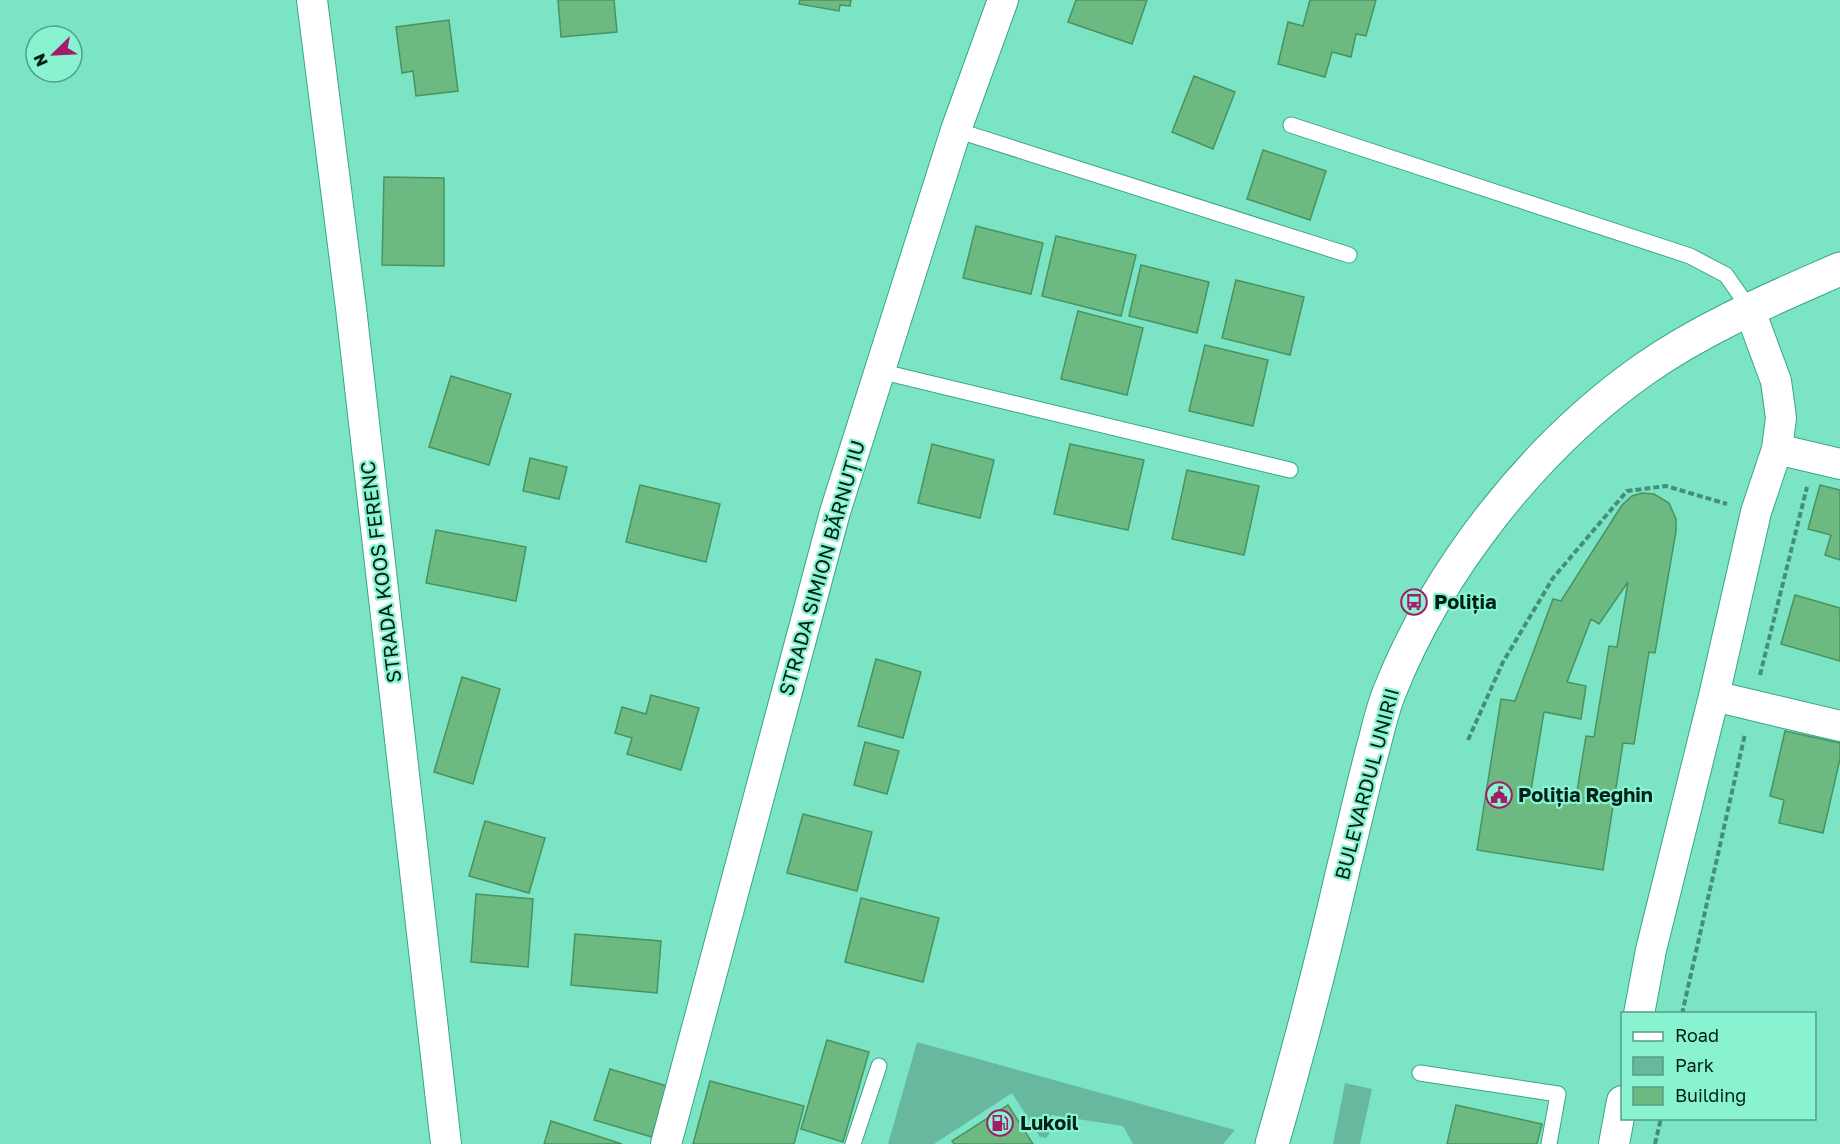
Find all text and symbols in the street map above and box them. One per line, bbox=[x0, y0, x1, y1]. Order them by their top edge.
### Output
north arrow bbox=[24, 24, 84, 84]
text: N bbox=[29, 50, 52, 70]
street label: STRADA SIMION BĂRNUȚIU bbox=[773, 437, 870, 699]
street label: STRADA KOOS FERENC bbox=[354, 460, 406, 685]
bus stop icon: Poliția bbox=[1399, 587, 1429, 617]
place label: Poliția bbox=[1434, 589, 1496, 614]
street label: BULEVARDUL UNIRII bbox=[1329, 685, 1403, 882]
public building icon: Poliția Reghin bbox=[1484, 780, 1514, 810]
place label: Poliția Reghin bbox=[1518, 782, 1653, 807]
legend bbox=[1621, 1012, 1816, 1120]
text: Road bbox=[1675, 1024, 1719, 1046]
text: Park bbox=[1675, 1054, 1714, 1076]
text: Building bbox=[1675, 1084, 1746, 1106]
fuel station icon: Lukoil bbox=[985, 1108, 1015, 1138]
place label: Lukoil bbox=[1020, 1110, 1079, 1134]

